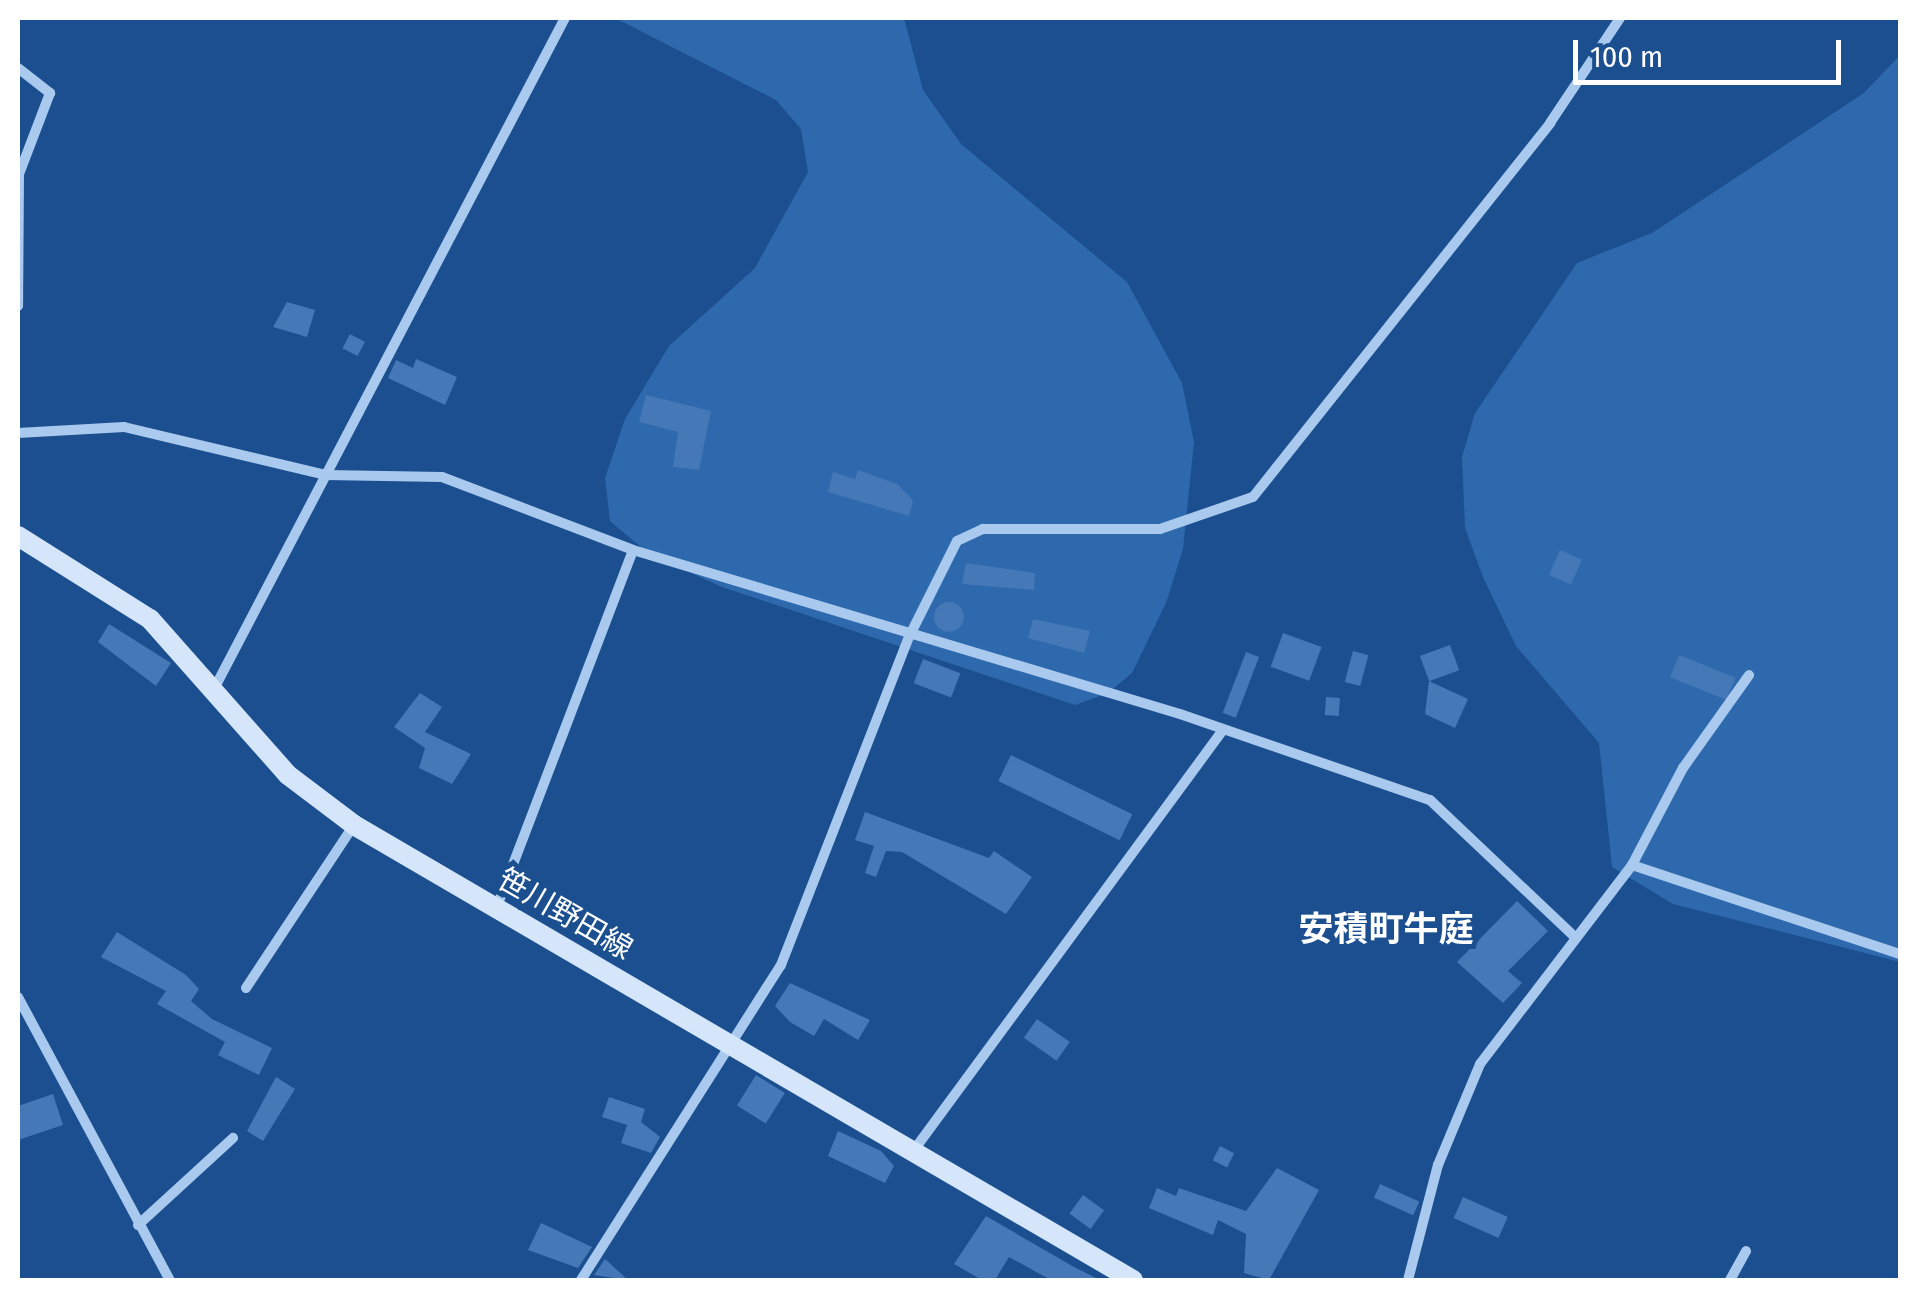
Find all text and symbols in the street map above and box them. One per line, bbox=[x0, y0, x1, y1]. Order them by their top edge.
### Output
scale bar bbox=[1578, 20, 1846, 82]
text: 100 m bbox=[1590, 39, 1663, 75]
street label: 笹川野田線 bbox=[491, 861, 639, 967]
district label: 安積町牛庭 bbox=[1299, 908, 1473, 950]

